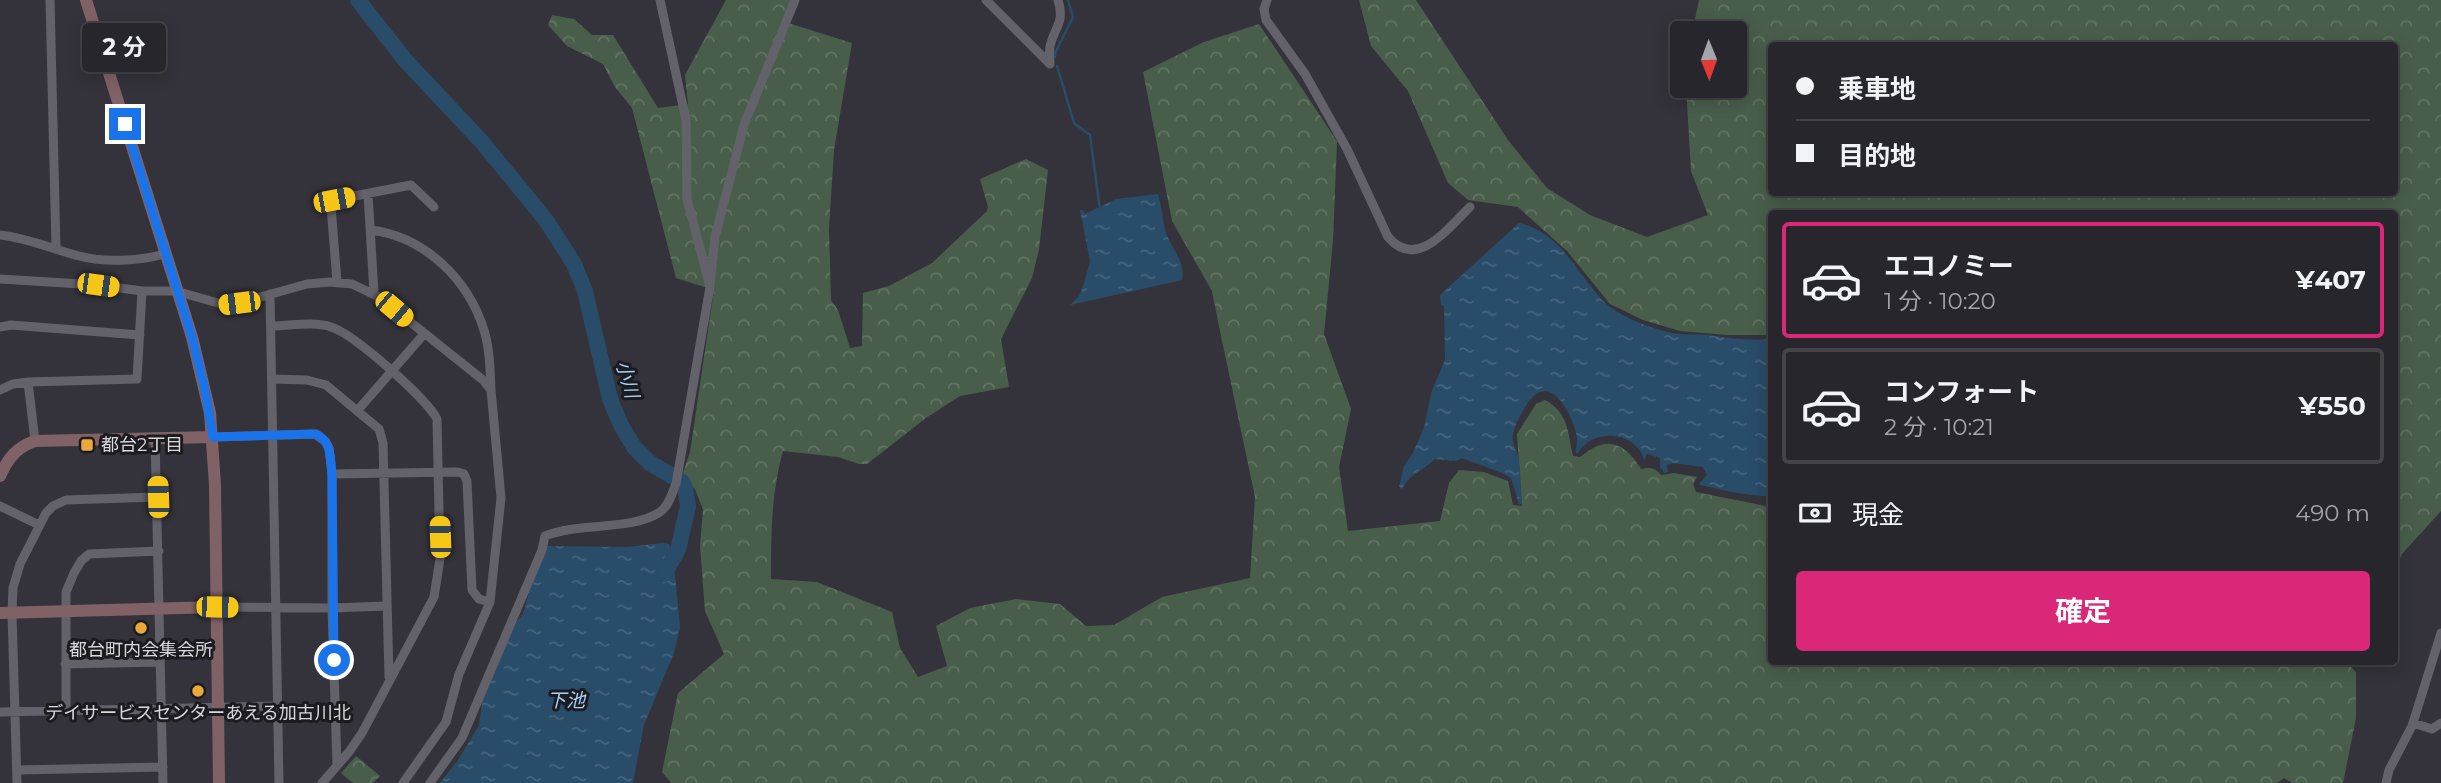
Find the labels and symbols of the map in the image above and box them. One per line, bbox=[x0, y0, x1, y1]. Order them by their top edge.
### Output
north arrow bbox=[1670, 21, 1746, 98]
callout: 2 分 bbox=[83, 23, 167, 72]
route end bbox=[109, 108, 141, 140]
car bbox=[312, 186, 357, 214]
car bbox=[76, 272, 121, 298]
car bbox=[372, 287, 417, 331]
car bbox=[217, 290, 262, 316]
water label: 小川 bbox=[611, 358, 644, 402]
place label: 都台2丁目 bbox=[101, 434, 183, 456]
marker: 都台2丁目 bbox=[79, 437, 95, 453]
car bbox=[147, 476, 170, 518]
car bbox=[429, 516, 452, 558]
car bbox=[196, 596, 239, 618]
marker: 都台町内会集会所 bbox=[133, 620, 149, 636]
place label: 都台町内会集会所 bbox=[69, 639, 213, 661]
route start bbox=[318, 644, 350, 676]
marker: デイサービスセンターあえる加古川北 bbox=[190, 683, 206, 699]
water label: 下池 bbox=[547, 689, 587, 712]
place label: デイサービスセンターあえる加古川北 bbox=[45, 702, 351, 724]

